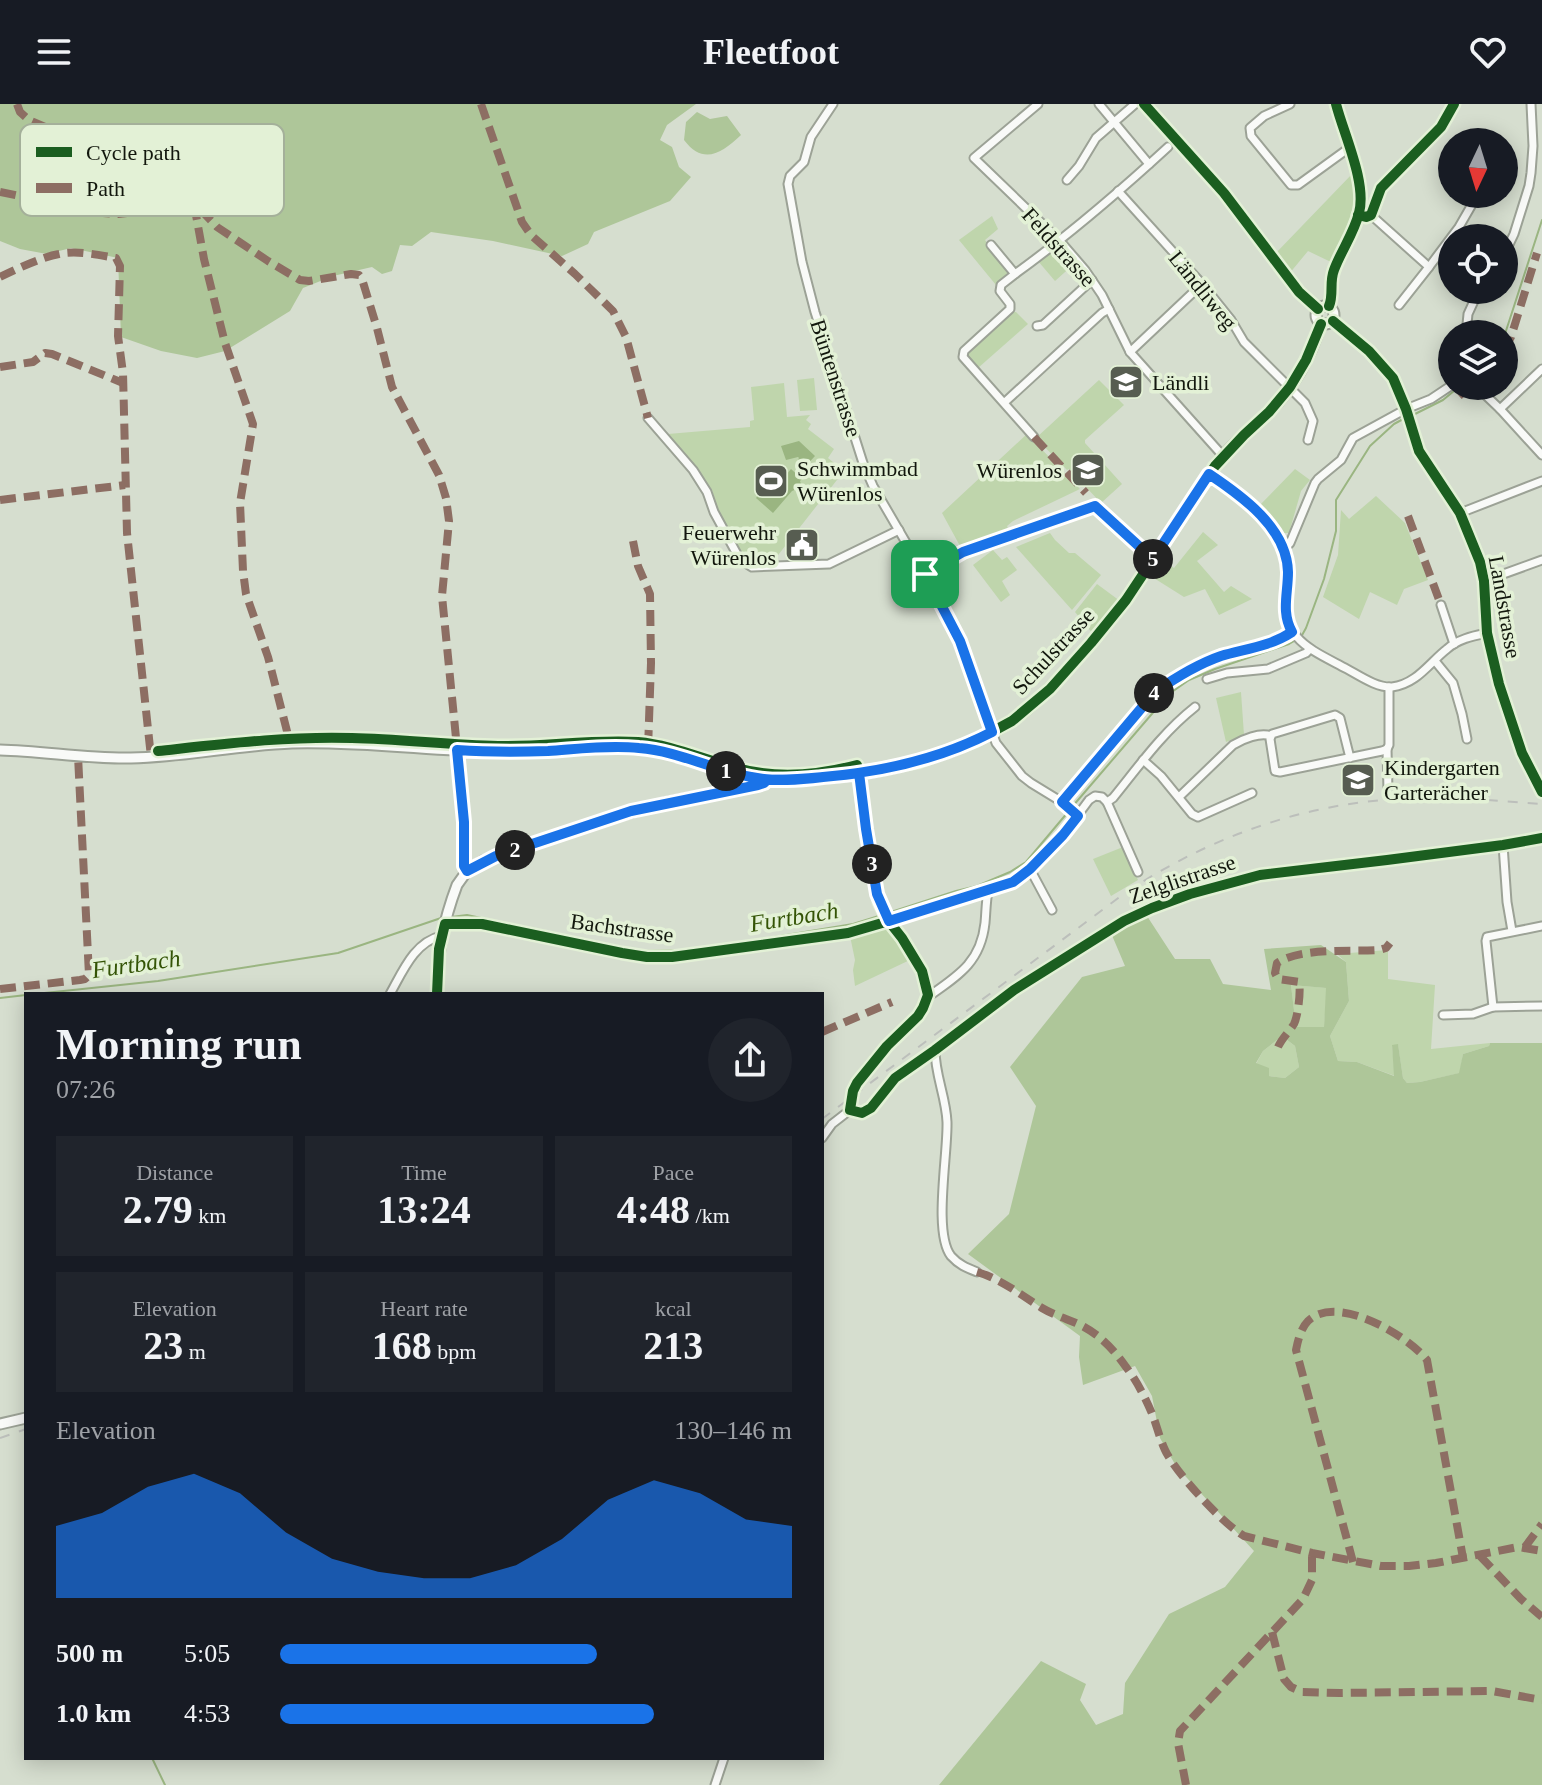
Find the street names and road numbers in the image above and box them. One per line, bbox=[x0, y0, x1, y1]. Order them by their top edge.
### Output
street label: Feldstrasse bbox=[1017, 202, 1101, 292]
street label: Ländliweg bbox=[1164, 246, 1242, 334]
street label: Büntenstrasse bbox=[805, 316, 867, 440]
street label: Landstrasse bbox=[1484, 554, 1526, 660]
street label: Schulstrasse bbox=[1007, 603, 1099, 699]
street label: Zelglistrasse bbox=[1125, 849, 1239, 909]
street label: Bachstrasse bbox=[569, 908, 675, 948]

